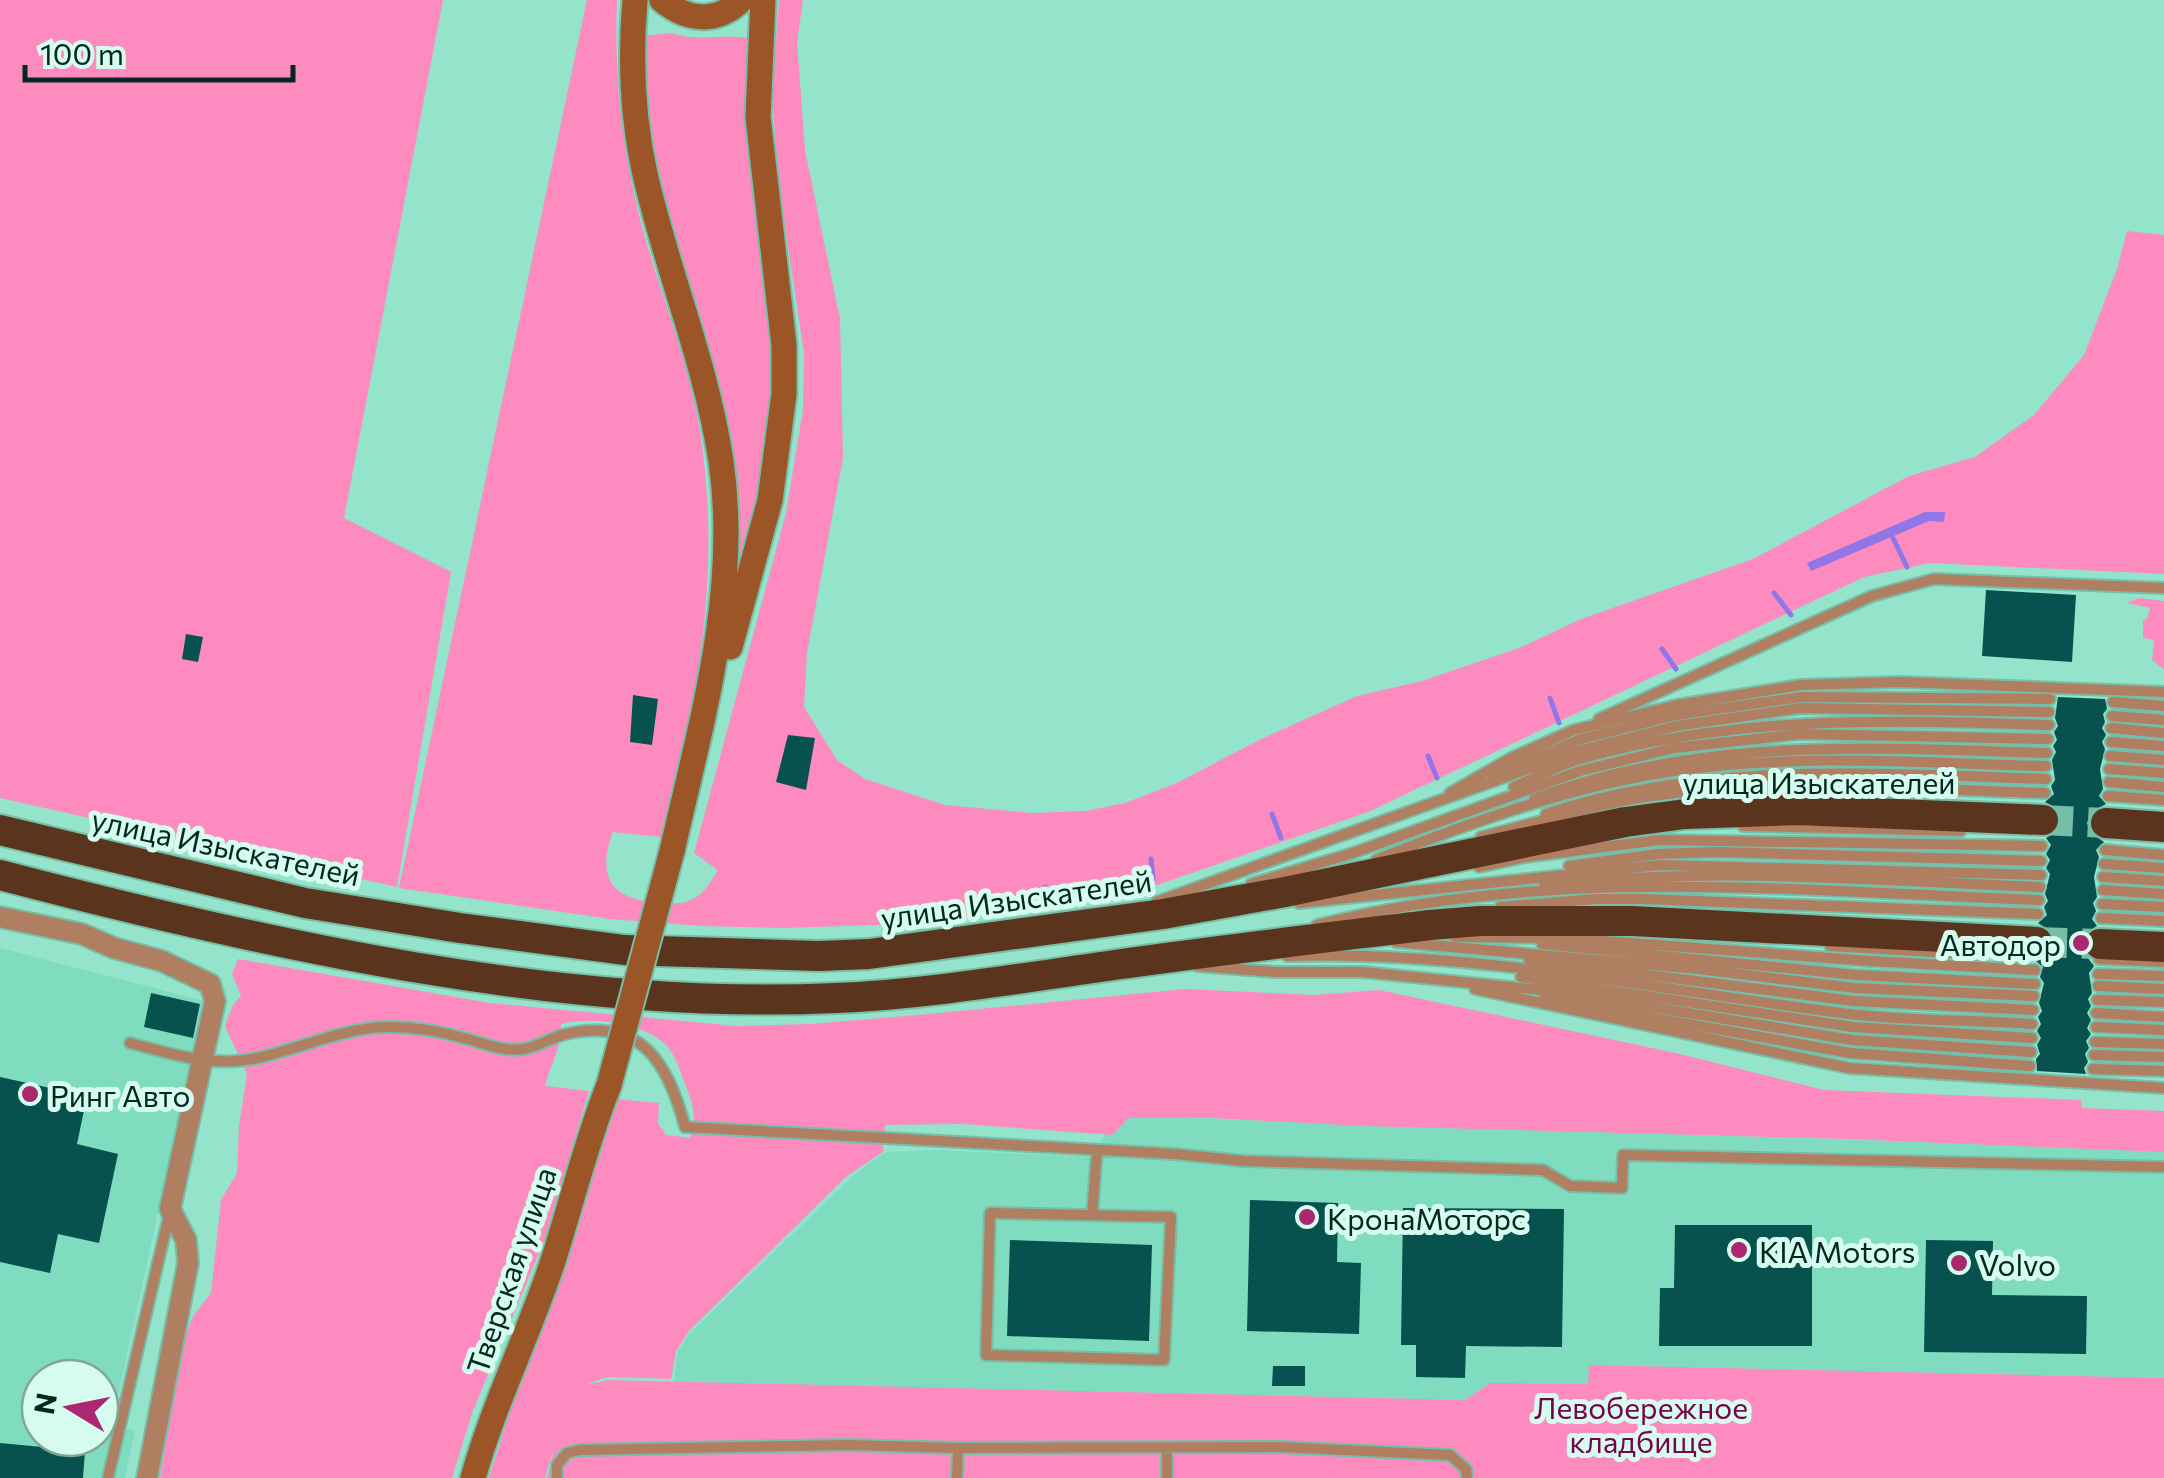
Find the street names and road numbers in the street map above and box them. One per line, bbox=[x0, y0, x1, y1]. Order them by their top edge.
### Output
street label: улица Изыскателей bbox=[1682, 763, 1956, 800]
street label: улица Изыскателей bbox=[89, 800, 363, 892]
street label: улица Изыскателей bbox=[878, 861, 1154, 935]
street label: Тверская улица bbox=[457, 1162, 563, 1378]

